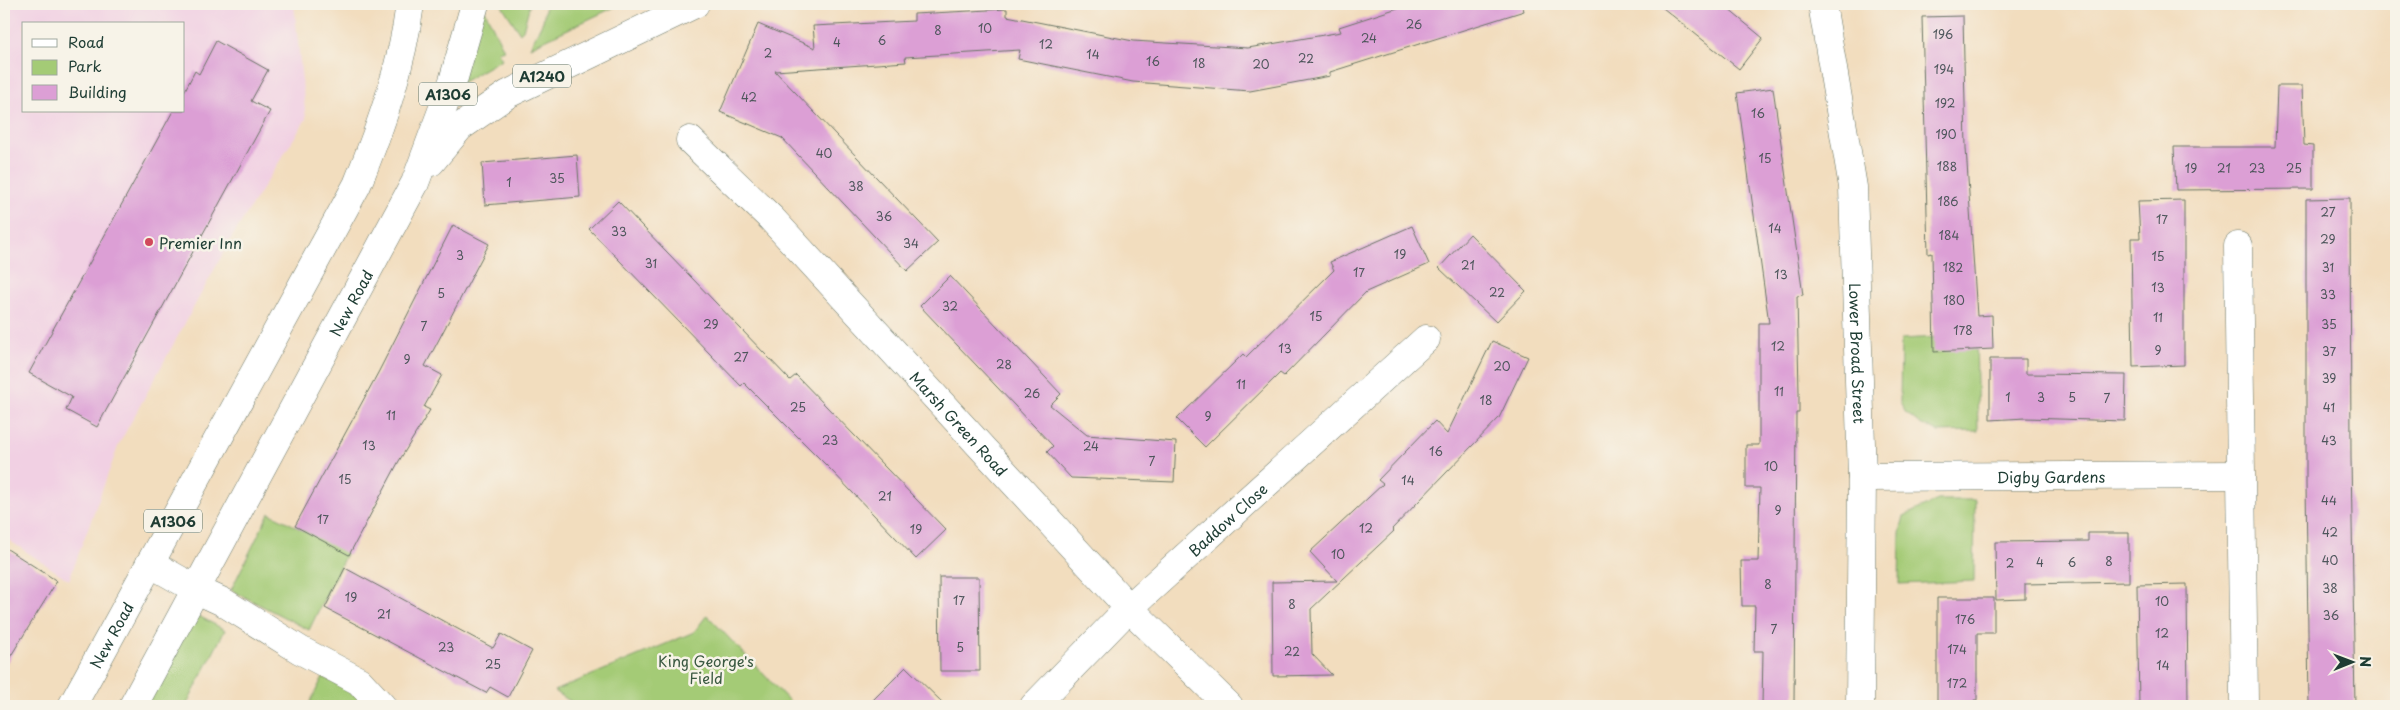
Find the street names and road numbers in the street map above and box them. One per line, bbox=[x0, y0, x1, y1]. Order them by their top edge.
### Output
road number: A1240 bbox=[513, 64, 571, 88]
road number: A1306 bbox=[419, 82, 477, 106]
street label: New Road bbox=[323, 265, 378, 340]
street label: Lower Broad Street bbox=[1844, 283, 1872, 424]
street label: Marsh Green Road bbox=[905, 366, 1014, 481]
street label: Digby Gardens bbox=[1997, 464, 2106, 488]
street label: Baddow Close bbox=[1183, 477, 1272, 561]
road number: A1306 bbox=[144, 510, 202, 532]
street label: New Road bbox=[83, 597, 138, 672]

